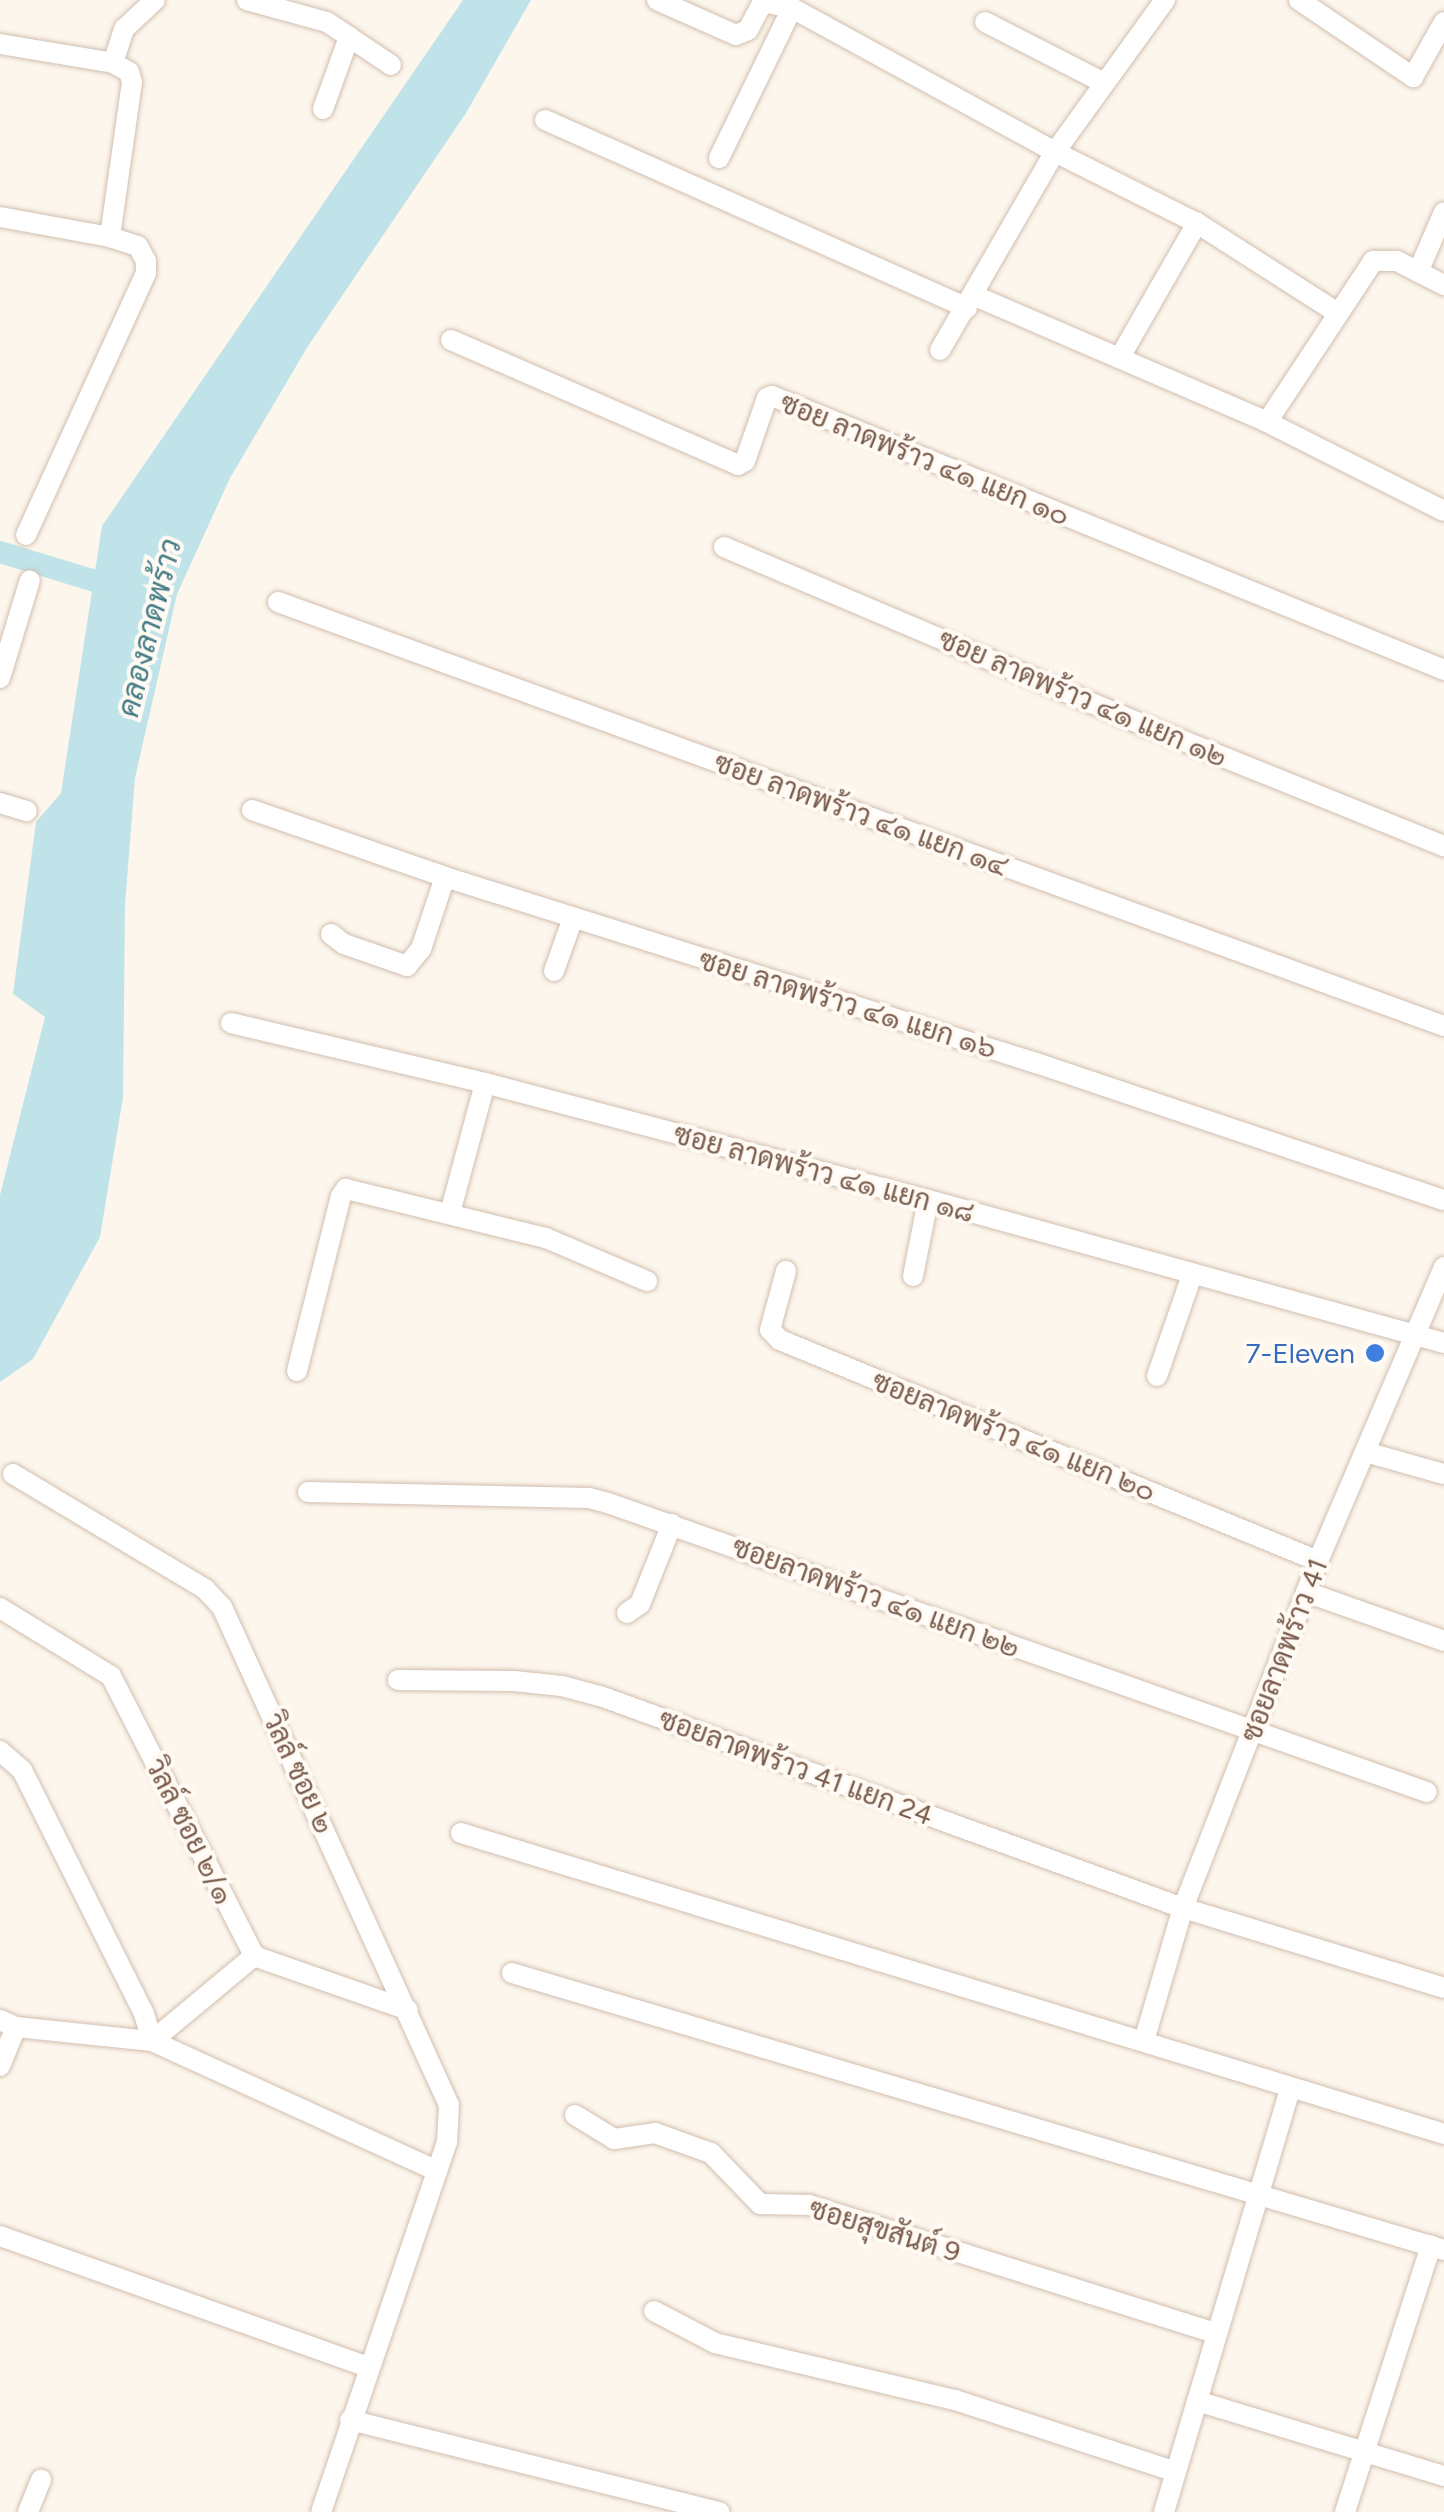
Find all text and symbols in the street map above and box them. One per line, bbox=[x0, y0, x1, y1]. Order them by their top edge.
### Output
street label: ซอย ลาดพร้าว ๔๑ แยก ๑๐ bbox=[775, 386, 1075, 532]
water label: คลองลาดพร้าว bbox=[110, 535, 190, 721]
street label: ซอย ลาดพร้าว ๔๑ แยก ๑๒ bbox=[934, 622, 1232, 774]
street label: ซอย ลาดพร้าว ๔๑ แยก ๑๔ bbox=[710, 745, 1012, 883]
street label: ซอย ลาดพร้าว ๔๑ แยก ๑๖ bbox=[695, 943, 1001, 1065]
street label: ซอย ลาดพร้าว ๔๑ แยก ๑๘ bbox=[670, 1117, 978, 1229]
place label: 7-Eleven bbox=[1245, 1336, 1355, 1370]
marker: 7-Eleven bbox=[1364, 1342, 1386, 1364]
street label: ซอยลาดพร้าว ๔๑ แยก ๒๐ bbox=[868, 1364, 1160, 1508]
street label: ซอยลาดพร้าว ๔๑ แยก ๒๒ bbox=[728, 1529, 1024, 1665]
street label: ซอยลาดพร้าว 41 bbox=[1234, 1554, 1334, 1746]
street label: ซอยลาดพร้าว 41 แยก 24 bbox=[655, 1702, 937, 1832]
street label: วิลล์ ซอย ๒ bbox=[256, 1707, 342, 1839]
street label: วิลล์ ซอย ๒/๑ bbox=[139, 1752, 241, 1910]
street label: ซอยสุขสันต์ 9 bbox=[805, 2191, 965, 2269]

